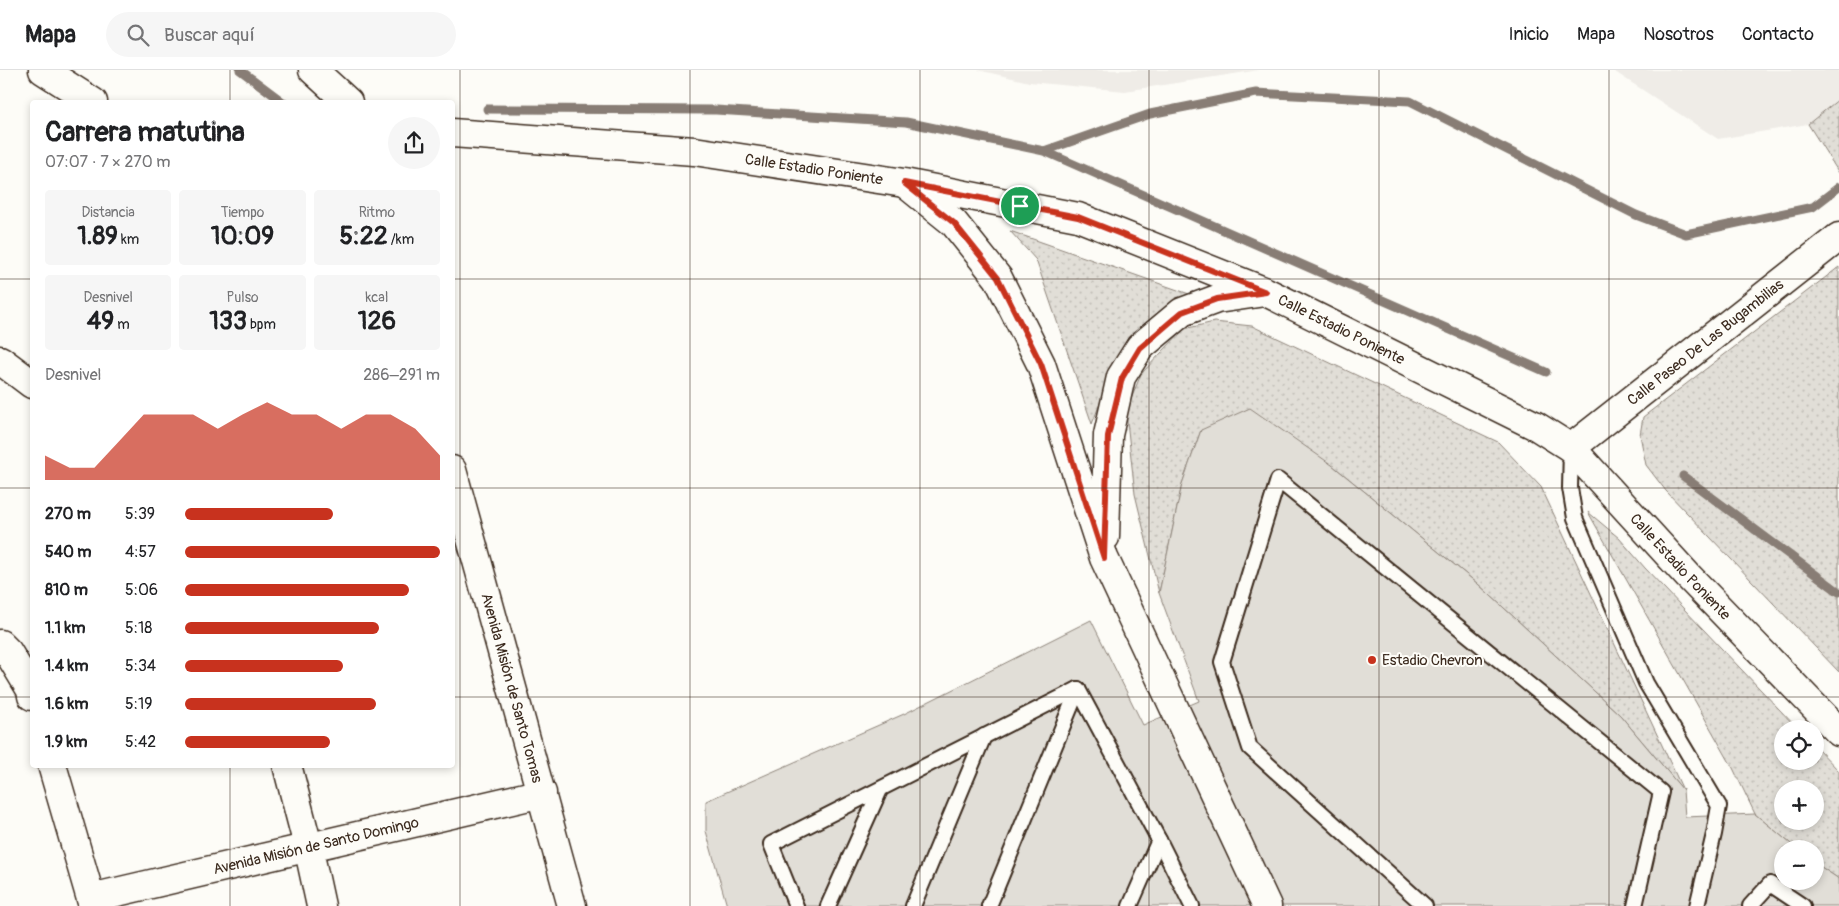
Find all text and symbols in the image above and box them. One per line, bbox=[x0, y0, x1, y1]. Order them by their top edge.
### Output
search box bbox=[106, 12, 456, 57]
text: Mapa bbox=[25, 20, 76, 49]
icon: search bbox=[124, 21, 152, 49]
text: Buscar aquí bbox=[164, 23, 255, 47]
text: Inicio bbox=[1508, 23, 1549, 46]
text: Mapa bbox=[1577, 23, 1615, 46]
text: Nosotros bbox=[1643, 23, 1714, 46]
text: Contacto bbox=[1742, 23, 1814, 46]
text: Carrera matutina bbox=[45, 115, 245, 150]
button: share bbox=[388, 117, 440, 169]
street label: Calle Estadio Poniente bbox=[744, 149, 885, 189]
text: 07:07 · 7 × 270 m bbox=[45, 152, 170, 172]
pin bbox=[999, 185, 1041, 227]
icon: arrive bbox=[1006, 192, 1034, 220]
text: Distancia bbox=[82, 204, 135, 221]
text: Tiempo bbox=[221, 204, 264, 221]
text: Ritmo bbox=[359, 204, 395, 221]
text: 1.89 bbox=[77, 221, 118, 252]
text: 10:09 bbox=[211, 221, 274, 252]
text: 5:22 bbox=[340, 221, 388, 252]
text: km bbox=[118, 231, 139, 248]
text: /km bbox=[388, 231, 414, 248]
street label: Calle Paseo De Las Bugambilias bbox=[1623, 275, 1788, 410]
text: Desnivel bbox=[84, 289, 133, 306]
text: Pulso bbox=[227, 289, 258, 306]
text: kcal bbox=[365, 289, 388, 306]
street label: Calle Estadio Poniente bbox=[1275, 290, 1409, 369]
text: 49 bbox=[87, 306, 114, 337]
text: 133 bbox=[209, 306, 247, 337]
text: 126 bbox=[358, 306, 396, 337]
text: m bbox=[114, 316, 130, 333]
text: bpm bbox=[247, 316, 276, 333]
text: Desnivel bbox=[45, 365, 101, 385]
text: 286–291 m bbox=[363, 365, 440, 385]
text: 270 m bbox=[45, 504, 91, 524]
text: 5:39 bbox=[125, 504, 155, 524]
street label: Calle Estadio Poniente bbox=[1626, 509, 1735, 624]
text: 540 m bbox=[45, 542, 92, 562]
text: 4:57 bbox=[125, 542, 156, 562]
text: 810 m bbox=[45, 580, 88, 600]
text: 5:06 bbox=[125, 580, 158, 600]
street label: Avenida Misión de Santo Tomas bbox=[477, 591, 547, 785]
text: 1.1 km bbox=[45, 618, 85, 638]
text: 5:18 bbox=[125, 618, 152, 638]
place label: Estadio Chevron bbox=[1382, 651, 1483, 670]
marker: Estadio Chevron bbox=[1366, 654, 1378, 666]
text: 1.4 km bbox=[45, 656, 88, 676]
text: 5:34 bbox=[125, 656, 156, 676]
text: 1.6 km bbox=[45, 694, 88, 714]
text: 5:19 bbox=[125, 694, 152, 714]
map controls bbox=[1774, 720, 1824, 890]
button: locate bbox=[1774, 720, 1824, 770]
text: 1.9 km bbox=[45, 732, 87, 752]
text: 5:42 bbox=[125, 732, 156, 752]
button: + bbox=[1774, 780, 1824, 830]
street label: Avenida Misión de Santo Domingo bbox=[211, 812, 421, 879]
button: − bbox=[1774, 840, 1824, 890]

